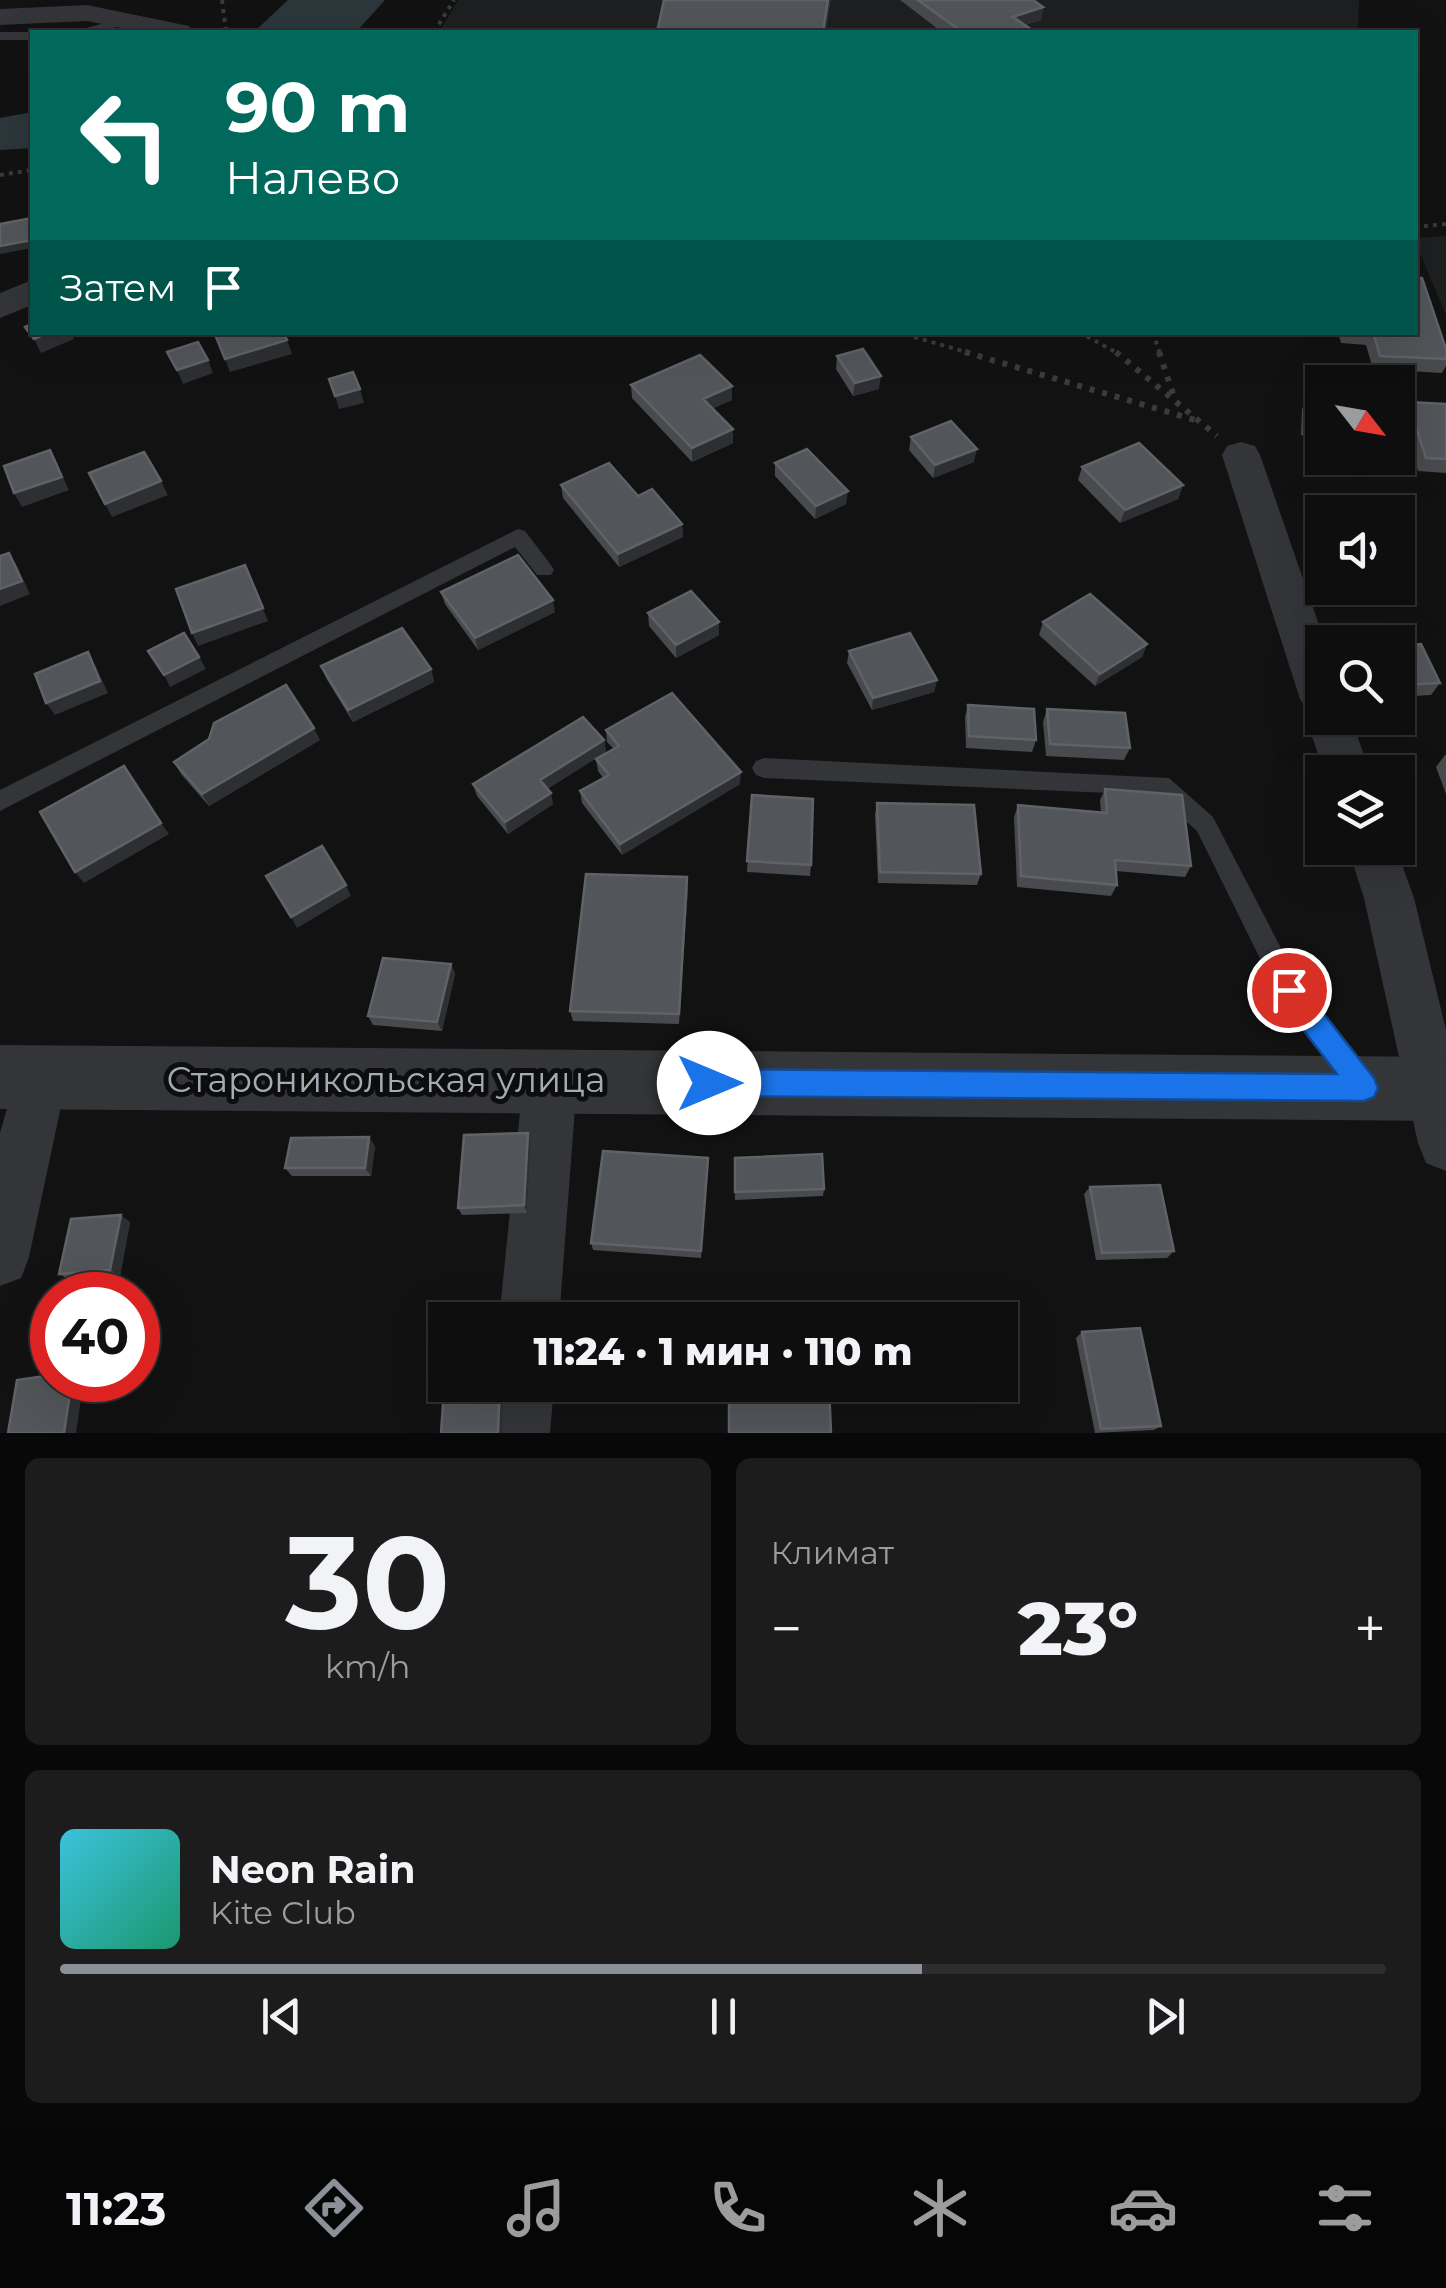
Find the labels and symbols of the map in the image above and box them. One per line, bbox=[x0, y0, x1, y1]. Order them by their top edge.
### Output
north arrow bbox=[1305, 365, 1415, 475]
pin bbox=[1247, 948, 1332, 1033]
position arrow bbox=[657, 1031, 761, 1135]
street label: Староникольская улица bbox=[167, 1058, 605, 1101]
speed limit sign: 40 bbox=[30, 1272, 160, 1402]

